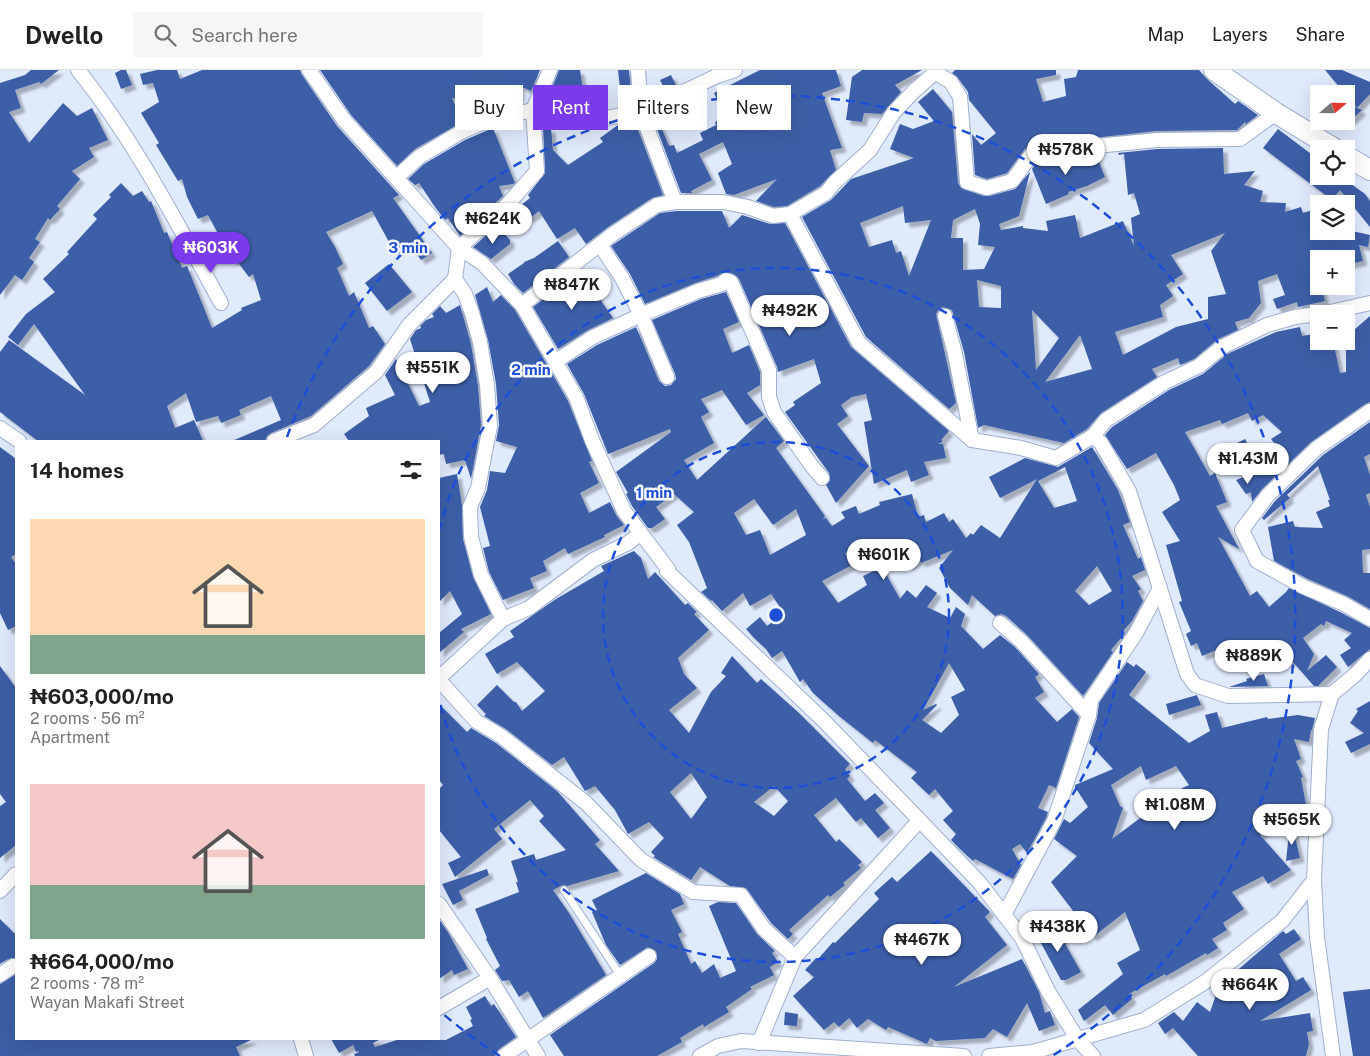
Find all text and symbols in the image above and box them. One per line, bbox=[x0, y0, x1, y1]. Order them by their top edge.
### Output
search box bbox=[133, 12, 483, 57]
text: Dwello bbox=[25, 21, 103, 49]
icon: search bbox=[151, 21, 179, 49]
text: Search here bbox=[191, 24, 298, 46]
text: Map bbox=[1148, 24, 1184, 45]
text: Layers bbox=[1212, 24, 1268, 45]
text: Share bbox=[1296, 24, 1345, 45]
chip: Buy bbox=[455, 85, 523, 130]
chip: Rent bbox=[533, 85, 608, 130]
chip: Filters bbox=[618, 85, 707, 130]
chip: New bbox=[717, 85, 791, 130]
north arrow bbox=[1310, 85, 1355, 130]
map controls bbox=[1310, 85, 1355, 350]
pin: ₦578K bbox=[1031, 134, 1101, 176]
text: ₦578K bbox=[1038, 140, 1094, 159]
button: locate bbox=[1310, 140, 1355, 185]
button: layers bbox=[1310, 195, 1355, 240]
pin: ₦624K bbox=[458, 202, 528, 245]
text: ₦624K bbox=[465, 209, 521, 228]
pin: ₦603K bbox=[176, 232, 246, 274]
text: ₦603K bbox=[183, 238, 239, 257]
text: 3 min bbox=[388, 239, 428, 256]
button: + bbox=[1310, 250, 1355, 295]
pin: ₦847K bbox=[537, 268, 607, 311]
text: ₦847K bbox=[544, 275, 600, 294]
pin: ₦492K bbox=[755, 294, 825, 337]
text: ₦492K bbox=[762, 301, 818, 320]
button: − bbox=[1310, 305, 1355, 350]
pin: ₦551K bbox=[398, 352, 468, 394]
text: ₦551K bbox=[406, 358, 460, 377]
text: 2 min bbox=[511, 361, 551, 378]
pin: ₦1.43M bbox=[1207, 442, 1289, 485]
text: ₦1.43M bbox=[1218, 449, 1278, 468]
icon: filters bbox=[397, 456, 425, 484]
text: 14 homes bbox=[30, 458, 124, 483]
text: 1 min bbox=[636, 484, 672, 501]
pin: ₦601K bbox=[849, 538, 919, 581]
text: ₦601K bbox=[858, 545, 910, 564]
icon: home bbox=[183, 551, 273, 641]
centre of rings bbox=[767, 606, 785, 624]
pin: ₦889K bbox=[1219, 640, 1289, 682]
text: ₦889K bbox=[1226, 646, 1282, 665]
text: ₦603,000/mo bbox=[30, 684, 174, 709]
text: 2 rooms · 56 m² bbox=[30, 709, 145, 728]
text: Apartment bbox=[30, 728, 110, 747]
pin: ₦1.08M bbox=[1134, 788, 1216, 831]
text: ₦1.08M bbox=[1145, 795, 1205, 814]
pin: ₦565K bbox=[1257, 804, 1327, 846]
text: ₦565K bbox=[1264, 810, 1320, 829]
icon: home bbox=[183, 816, 273, 906]
pin: ₦438K bbox=[1023, 910, 1093, 953]
text: ₦438K bbox=[1030, 917, 1086, 936]
pin: ₦467K bbox=[887, 924, 957, 966]
text: ₦467K bbox=[894, 930, 950, 949]
text: ₦664,000/mo bbox=[30, 949, 174, 974]
pin: ₦664K bbox=[1215, 968, 1285, 1011]
text: 2 rooms · 78 m² bbox=[30, 974, 144, 993]
text: ₦664K bbox=[1222, 975, 1278, 994]
text: Wayan Makafi Street bbox=[30, 993, 185, 1012]

